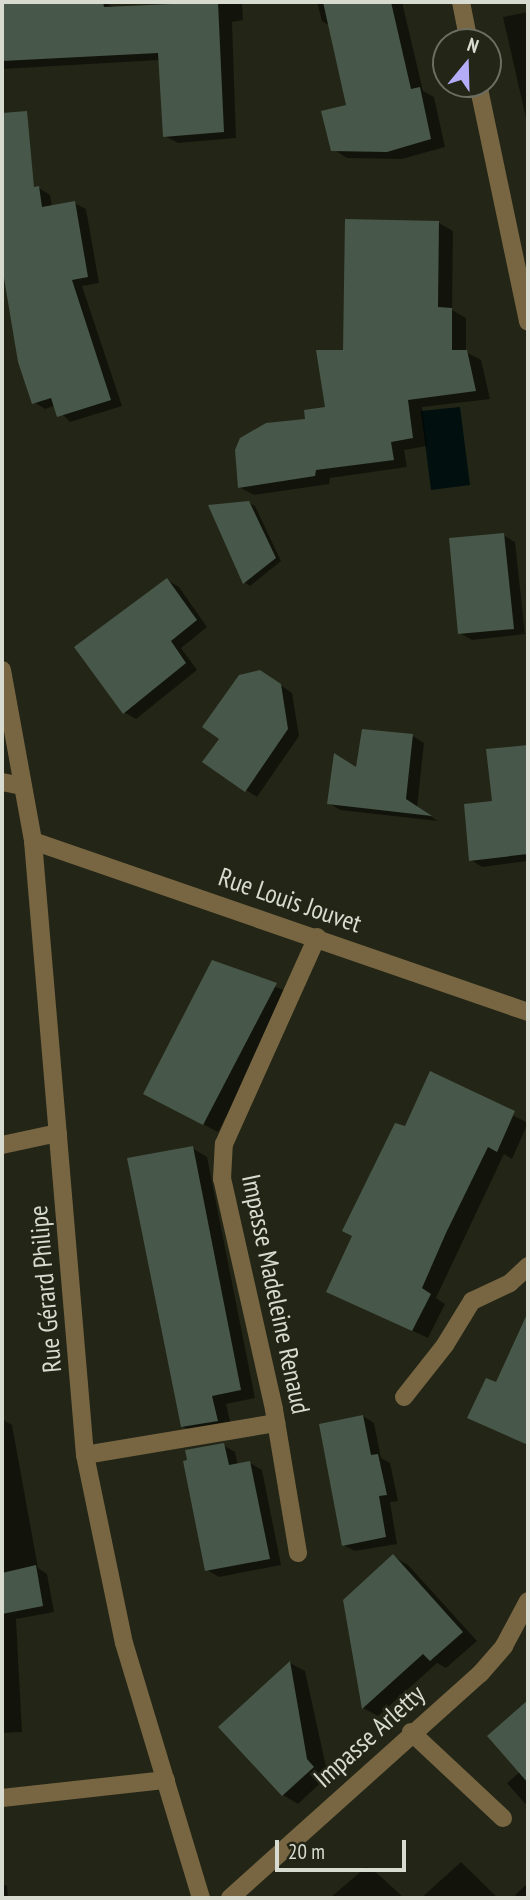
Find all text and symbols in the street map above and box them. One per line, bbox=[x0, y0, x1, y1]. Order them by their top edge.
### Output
north arrow bbox=[432, 28, 502, 98]
text: N bbox=[464, 32, 482, 58]
street label: Rue Louis Jouvet bbox=[215, 861, 365, 939]
street label: Impasse Madeleine Renaud bbox=[235, 1171, 317, 1417]
street label: Rue Gérard Philipe bbox=[22, 1204, 68, 1374]
street label: Impasse Arletty bbox=[307, 1678, 431, 1794]
scale bar bbox=[278, 1826, 409, 1870]
text: 20 m bbox=[288, 1838, 325, 1865]

